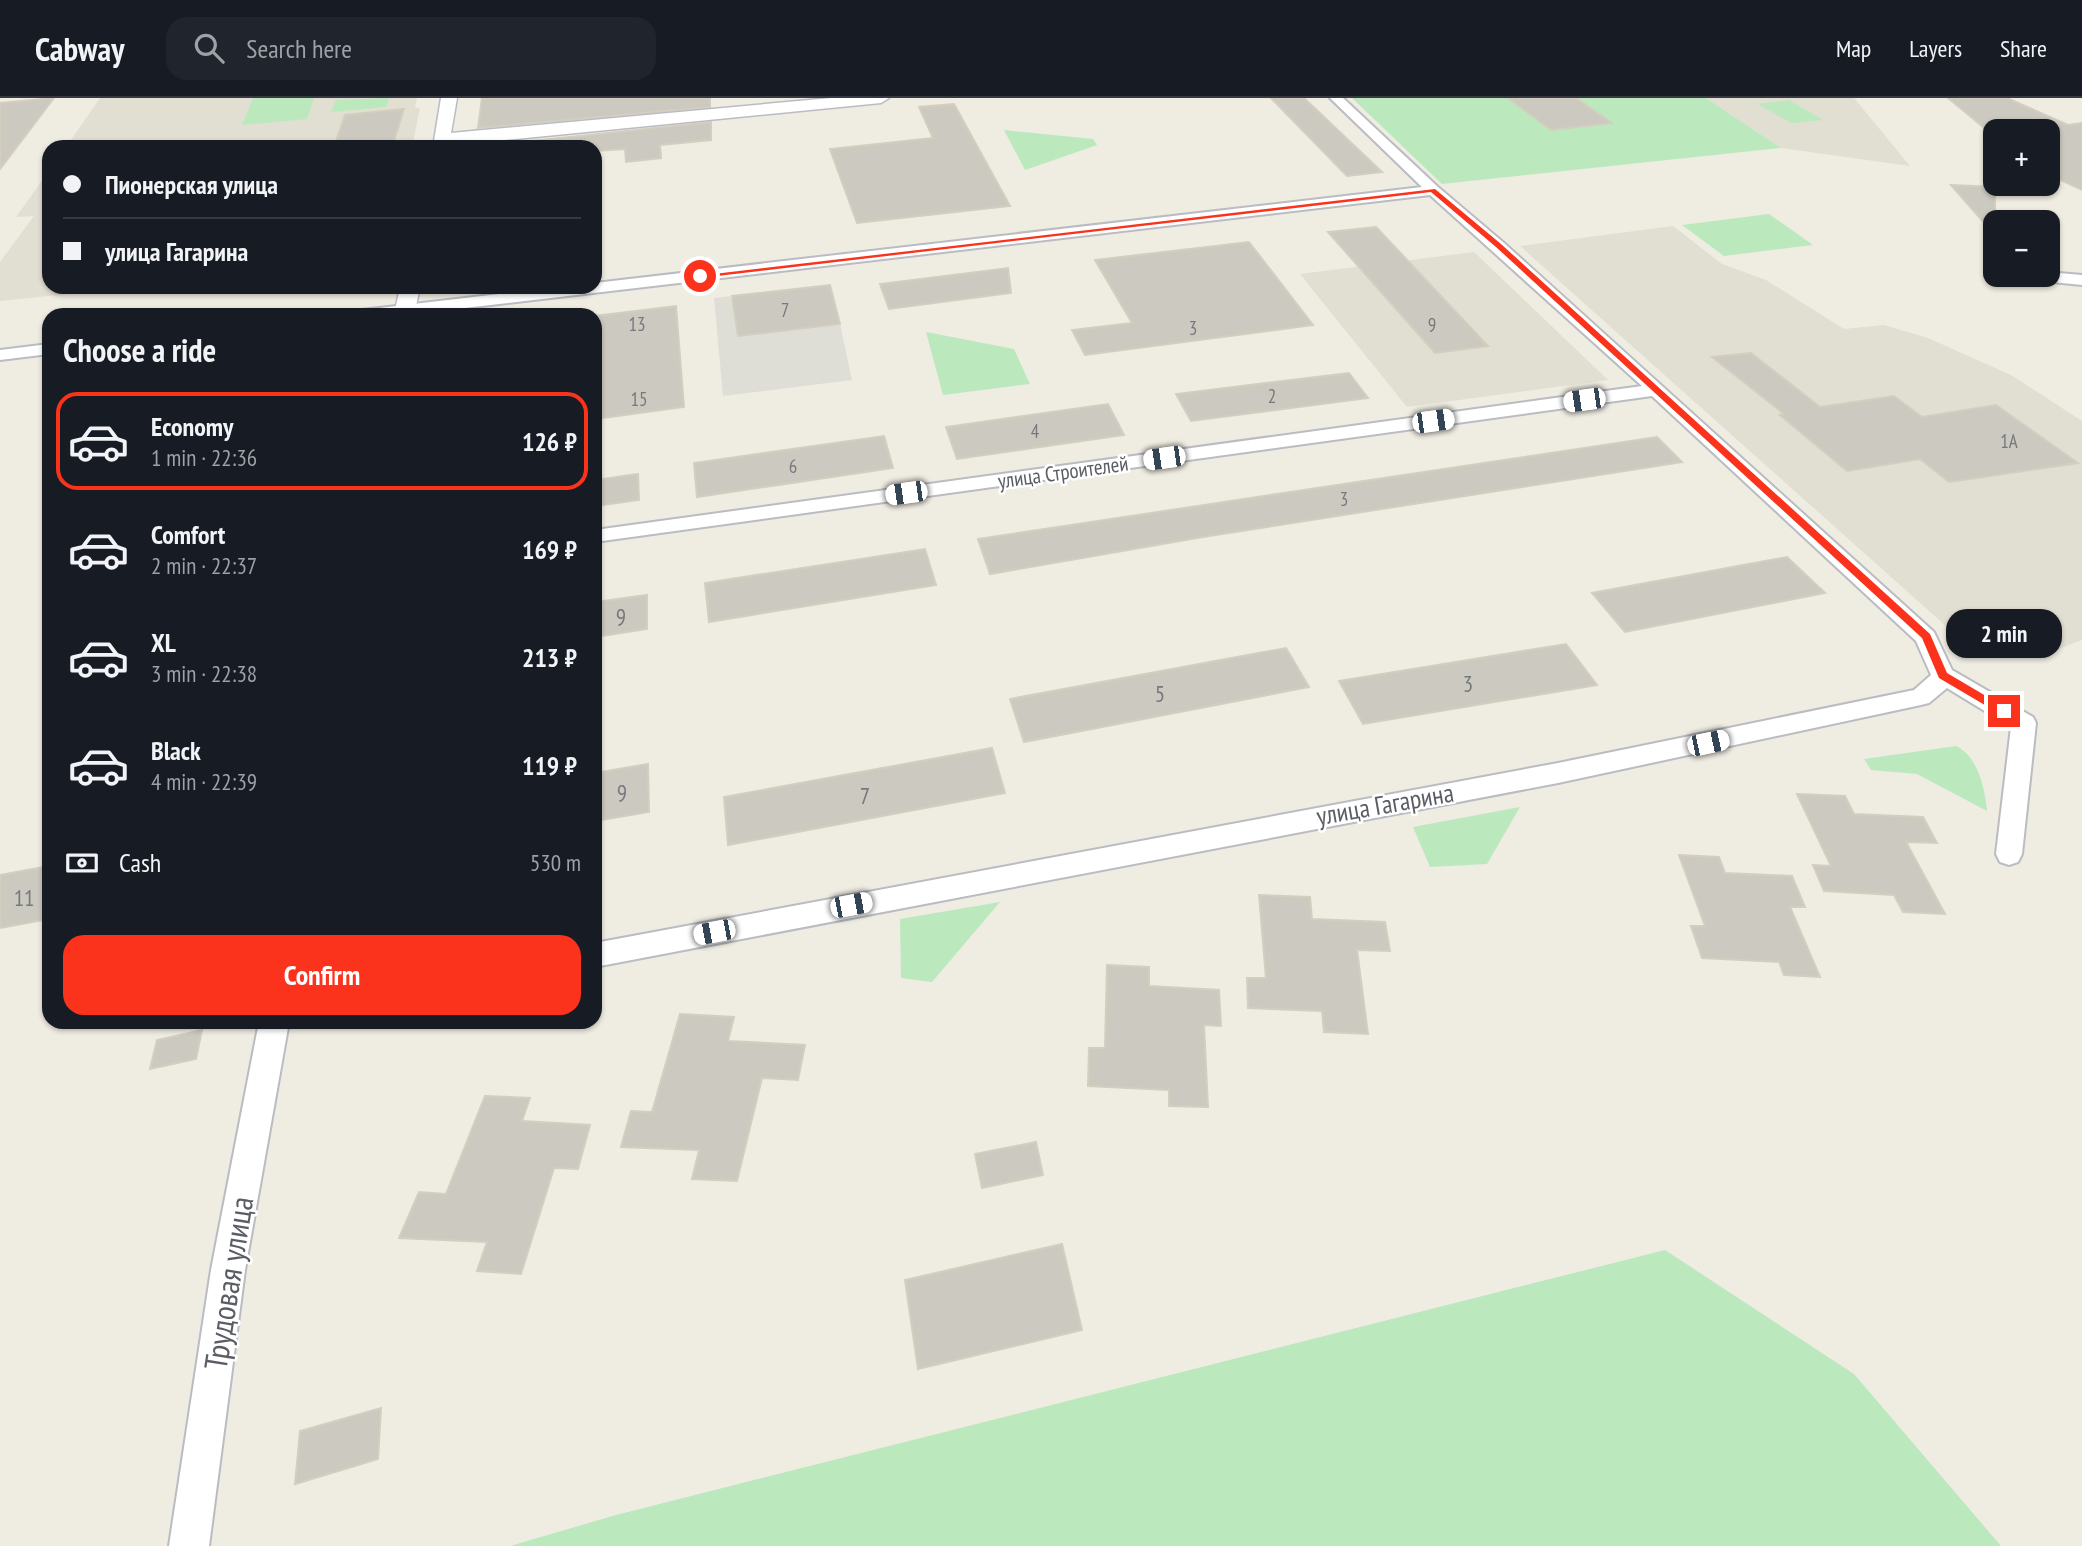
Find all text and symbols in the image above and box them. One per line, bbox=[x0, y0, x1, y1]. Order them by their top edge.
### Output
search box bbox=[166, 17, 656, 80]
text: Cabway bbox=[35, 27, 124, 70]
icon: search bbox=[190, 29, 228, 67]
text: Search here bbox=[246, 32, 352, 65]
text: Map bbox=[1836, 33, 1871, 64]
text: Layers bbox=[1909, 33, 1962, 64]
text: Share bbox=[2000, 33, 2047, 64]
map controls bbox=[1983, 119, 2060, 287]
button: + bbox=[1983, 119, 2060, 196]
text: Пионерская улица bbox=[105, 168, 278, 201]
button: − bbox=[1983, 210, 2060, 287]
text: улица Гагарина bbox=[105, 235, 248, 268]
route start bbox=[684, 260, 716, 292]
house number: 7 bbox=[781, 298, 789, 322]
house number: 13 bbox=[628, 312, 646, 336]
house number: 9 bbox=[1428, 313, 1436, 337]
house number: 3 bbox=[1189, 316, 1197, 340]
text: Choose a ride bbox=[63, 329, 216, 371]
house number: 2 bbox=[1268, 384, 1276, 408]
house number: 15 bbox=[630, 387, 648, 411]
car bbox=[1562, 387, 1607, 413]
car bbox=[1411, 408, 1456, 434]
icon: car bbox=[67, 410, 130, 473]
text: Economy bbox=[151, 410, 233, 443]
house number: 4 bbox=[1031, 419, 1040, 443]
text: 126 ₽ bbox=[522, 425, 577, 458]
house number: 1А bbox=[2000, 429, 2018, 453]
text: 1 min · 22:36 bbox=[151, 443, 257, 472]
car bbox=[1142, 445, 1187, 471]
street label: улица Строителей bbox=[996, 449, 1130, 495]
house number: 6 bbox=[789, 454, 797, 478]
car bbox=[884, 480, 929, 506]
house number: 3 bbox=[1340, 487, 1348, 511]
icon: car bbox=[67, 518, 130, 581]
text: Comfort bbox=[151, 518, 225, 551]
text: 169 ₽ bbox=[522, 533, 577, 566]
text: 2 min · 22:37 bbox=[151, 551, 257, 580]
house number: 9 bbox=[616, 602, 626, 631]
callout: 2 min bbox=[1946, 610, 2062, 658]
text: 2 min bbox=[1981, 619, 2027, 648]
icon: car bbox=[67, 626, 130, 689]
text: XL bbox=[151, 626, 176, 659]
text: 213 ₽ bbox=[522, 641, 577, 674]
text: 3 min · 22:38 bbox=[151, 659, 257, 688]
house number: 3 bbox=[1463, 669, 1473, 698]
house number: 5 bbox=[1155, 679, 1165, 708]
route end bbox=[1988, 695, 2020, 727]
car bbox=[1686, 728, 1731, 758]
icon: car bbox=[67, 734, 130, 797]
text: Black bbox=[151, 734, 201, 767]
text: 119 ₽ bbox=[522, 749, 577, 782]
text: 4 min · 22:39 bbox=[151, 767, 257, 796]
street label: улица Гагарина bbox=[1314, 776, 1456, 832]
house number: 9 bbox=[617, 778, 627, 807]
house number: 7 bbox=[860, 781, 870, 810]
icon: cash bbox=[63, 844, 101, 882]
text: Cash bbox=[119, 846, 161, 879]
text: 530 m bbox=[530, 848, 581, 877]
house number: 11 bbox=[14, 883, 34, 912]
car bbox=[829, 891, 874, 919]
car bbox=[692, 918, 737, 946]
button: Confirm bbox=[63, 935, 581, 1015]
street label: Трудовая улица bbox=[194, 1193, 262, 1373]

